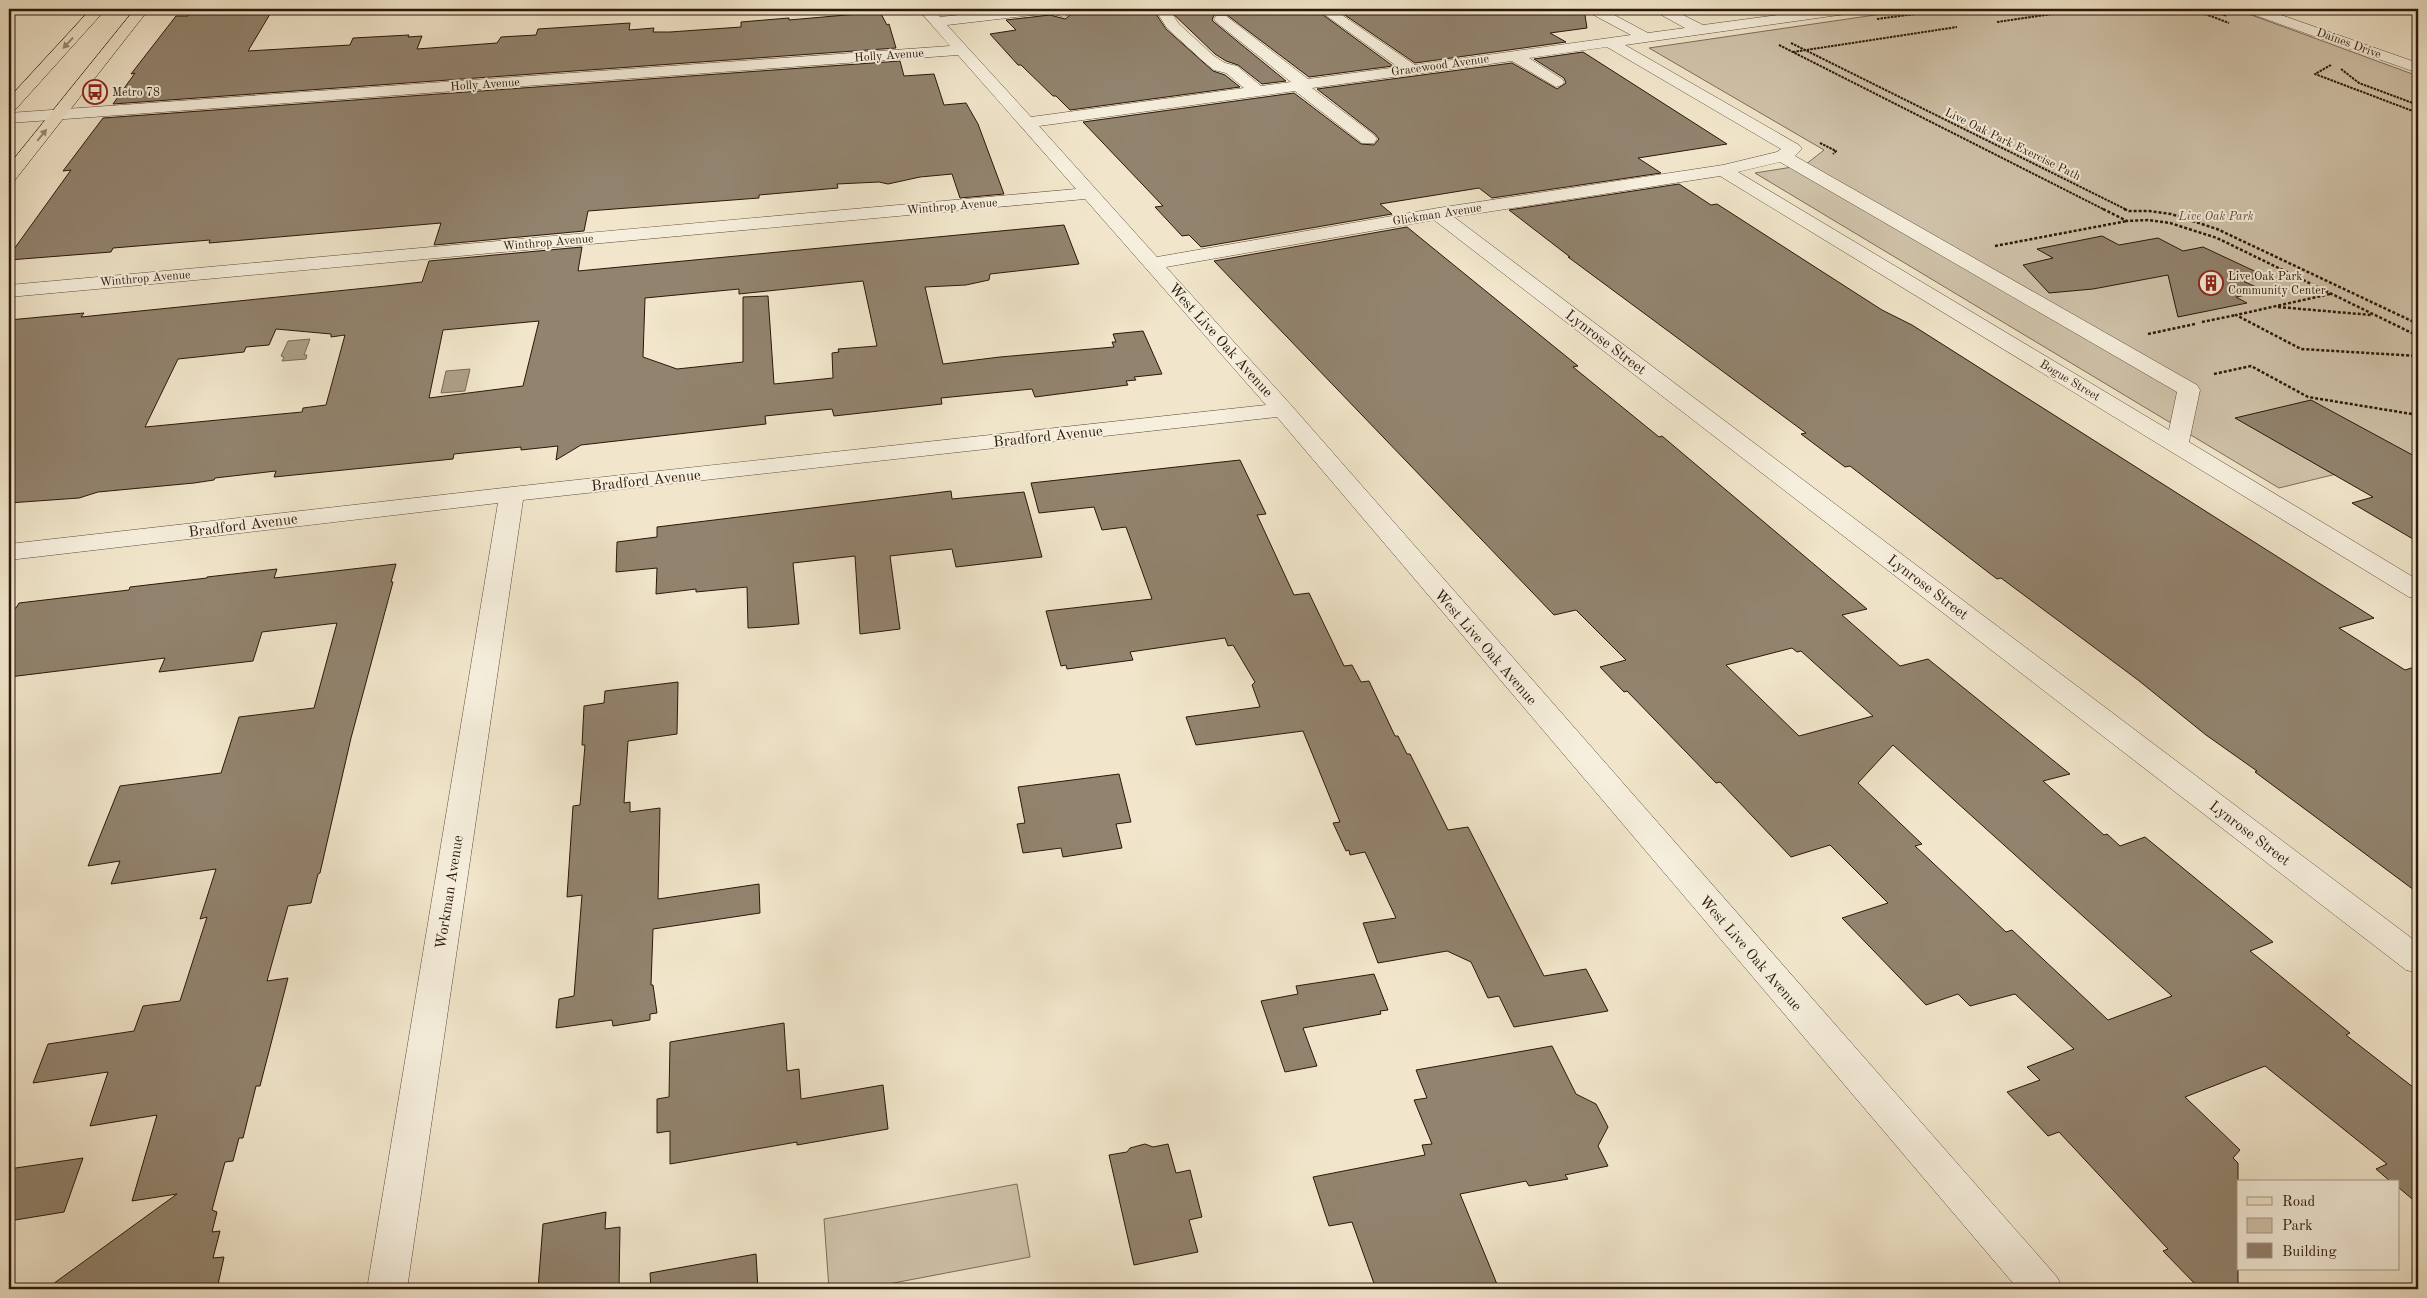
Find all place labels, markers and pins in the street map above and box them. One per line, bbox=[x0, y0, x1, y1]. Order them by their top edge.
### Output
bus stop icon: Metro 78 bbox=[82, 79, 108, 105]
place label: Metro 78 bbox=[112, 87, 160, 99]
building icon: Live Oak Park Community Center bbox=[2198, 270, 2224, 296]
place label: Live Oak Park Community Center bbox=[2228, 271, 2326, 297]

